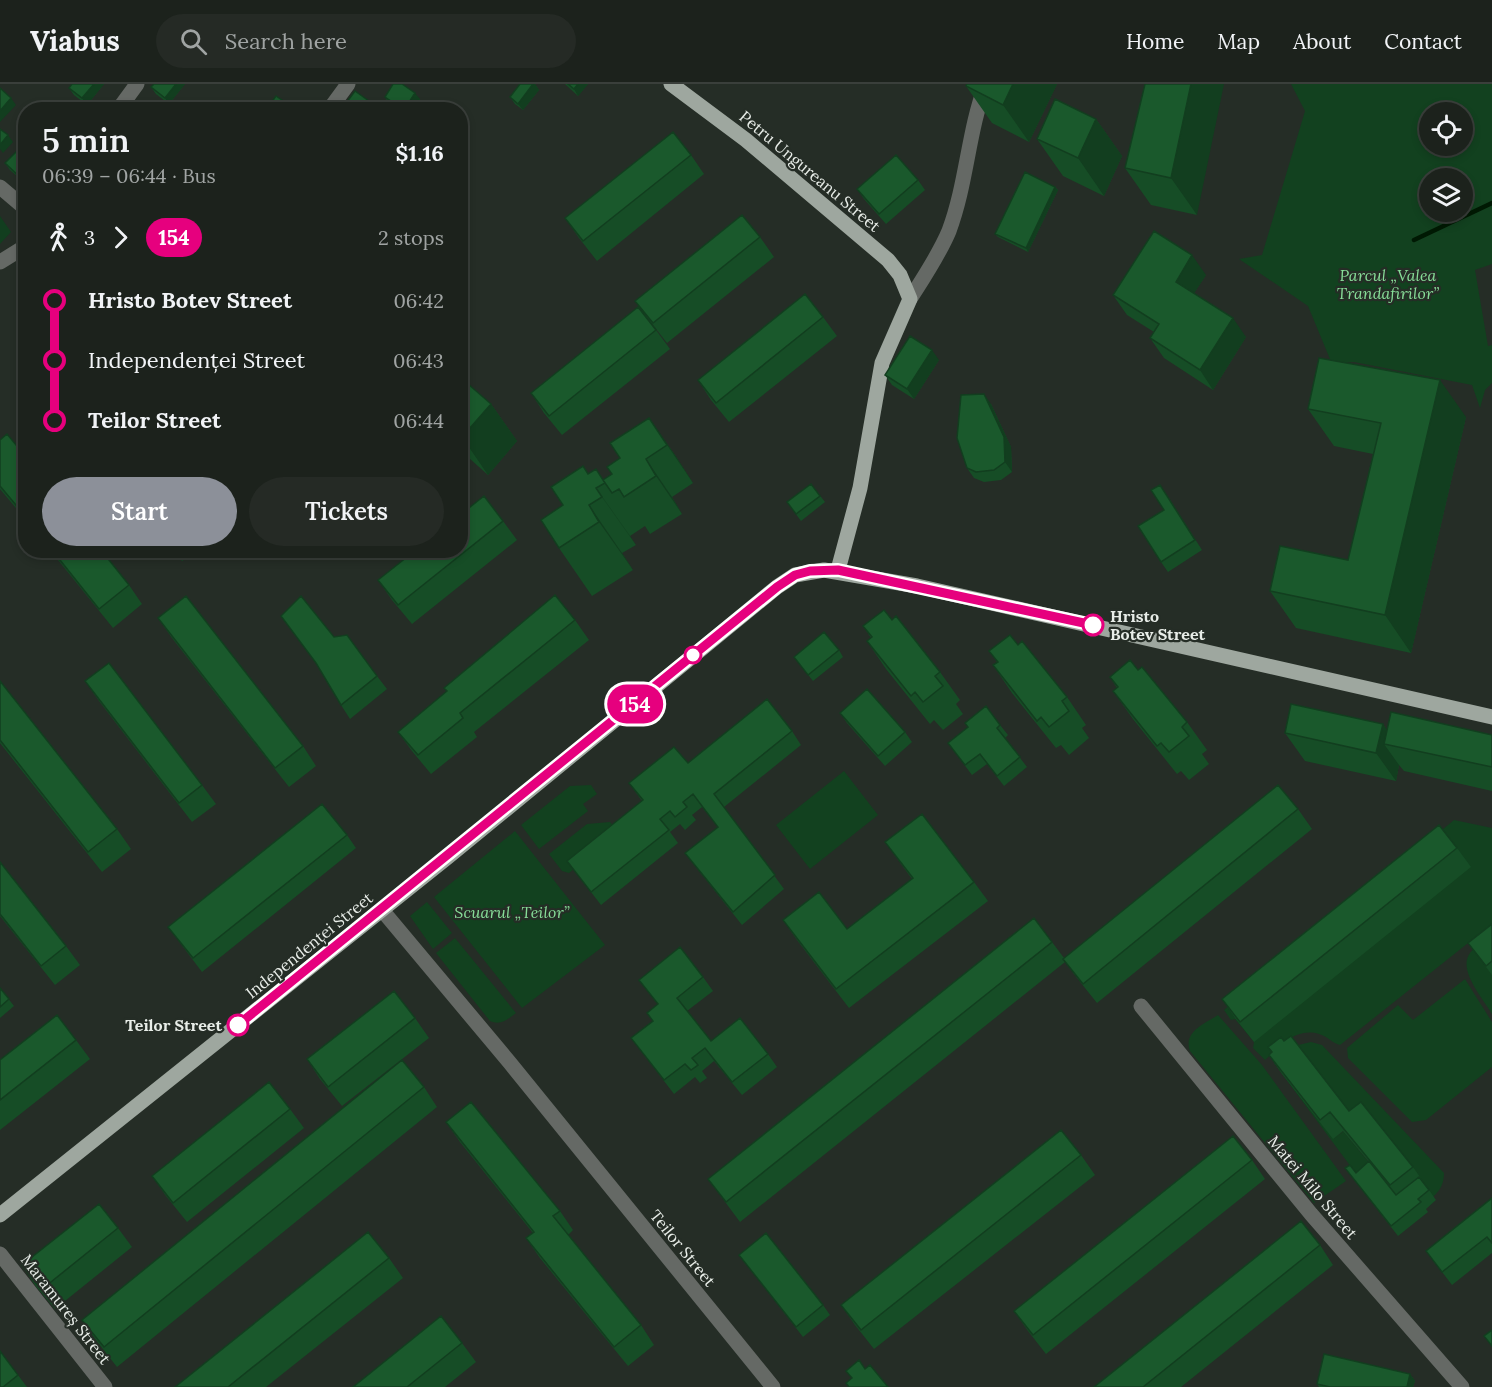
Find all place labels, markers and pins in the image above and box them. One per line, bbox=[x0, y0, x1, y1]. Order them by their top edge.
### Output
place label: Hristo Botev Street bbox=[1110, 606, 1205, 644]
marker: Hristo Botev Street bbox=[1082, 614, 1104, 636]
unlabelled marker bbox=[684, 646, 702, 664]
marker: Teilor Street bbox=[227, 1014, 249, 1036]
place label: Teilor Street bbox=[125, 1015, 222, 1035]

